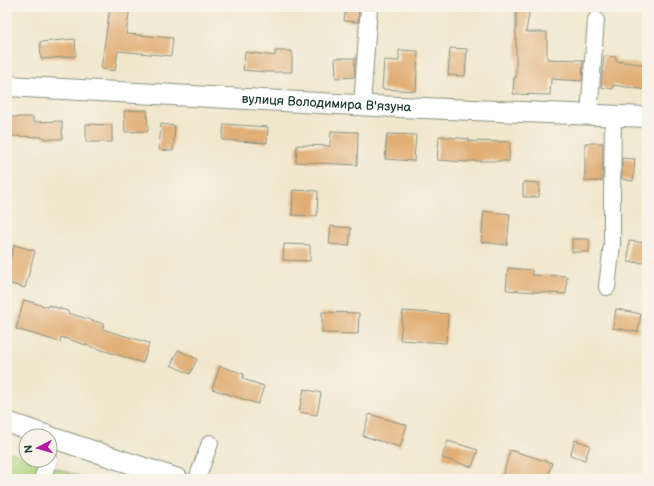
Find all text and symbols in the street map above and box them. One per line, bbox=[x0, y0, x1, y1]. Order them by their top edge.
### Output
street label: вулиця Володимира В'язуна bbox=[241, 91, 412, 115]
north arrow bbox=[18, 428, 58, 468]
text: N bbox=[22, 444, 35, 454]

